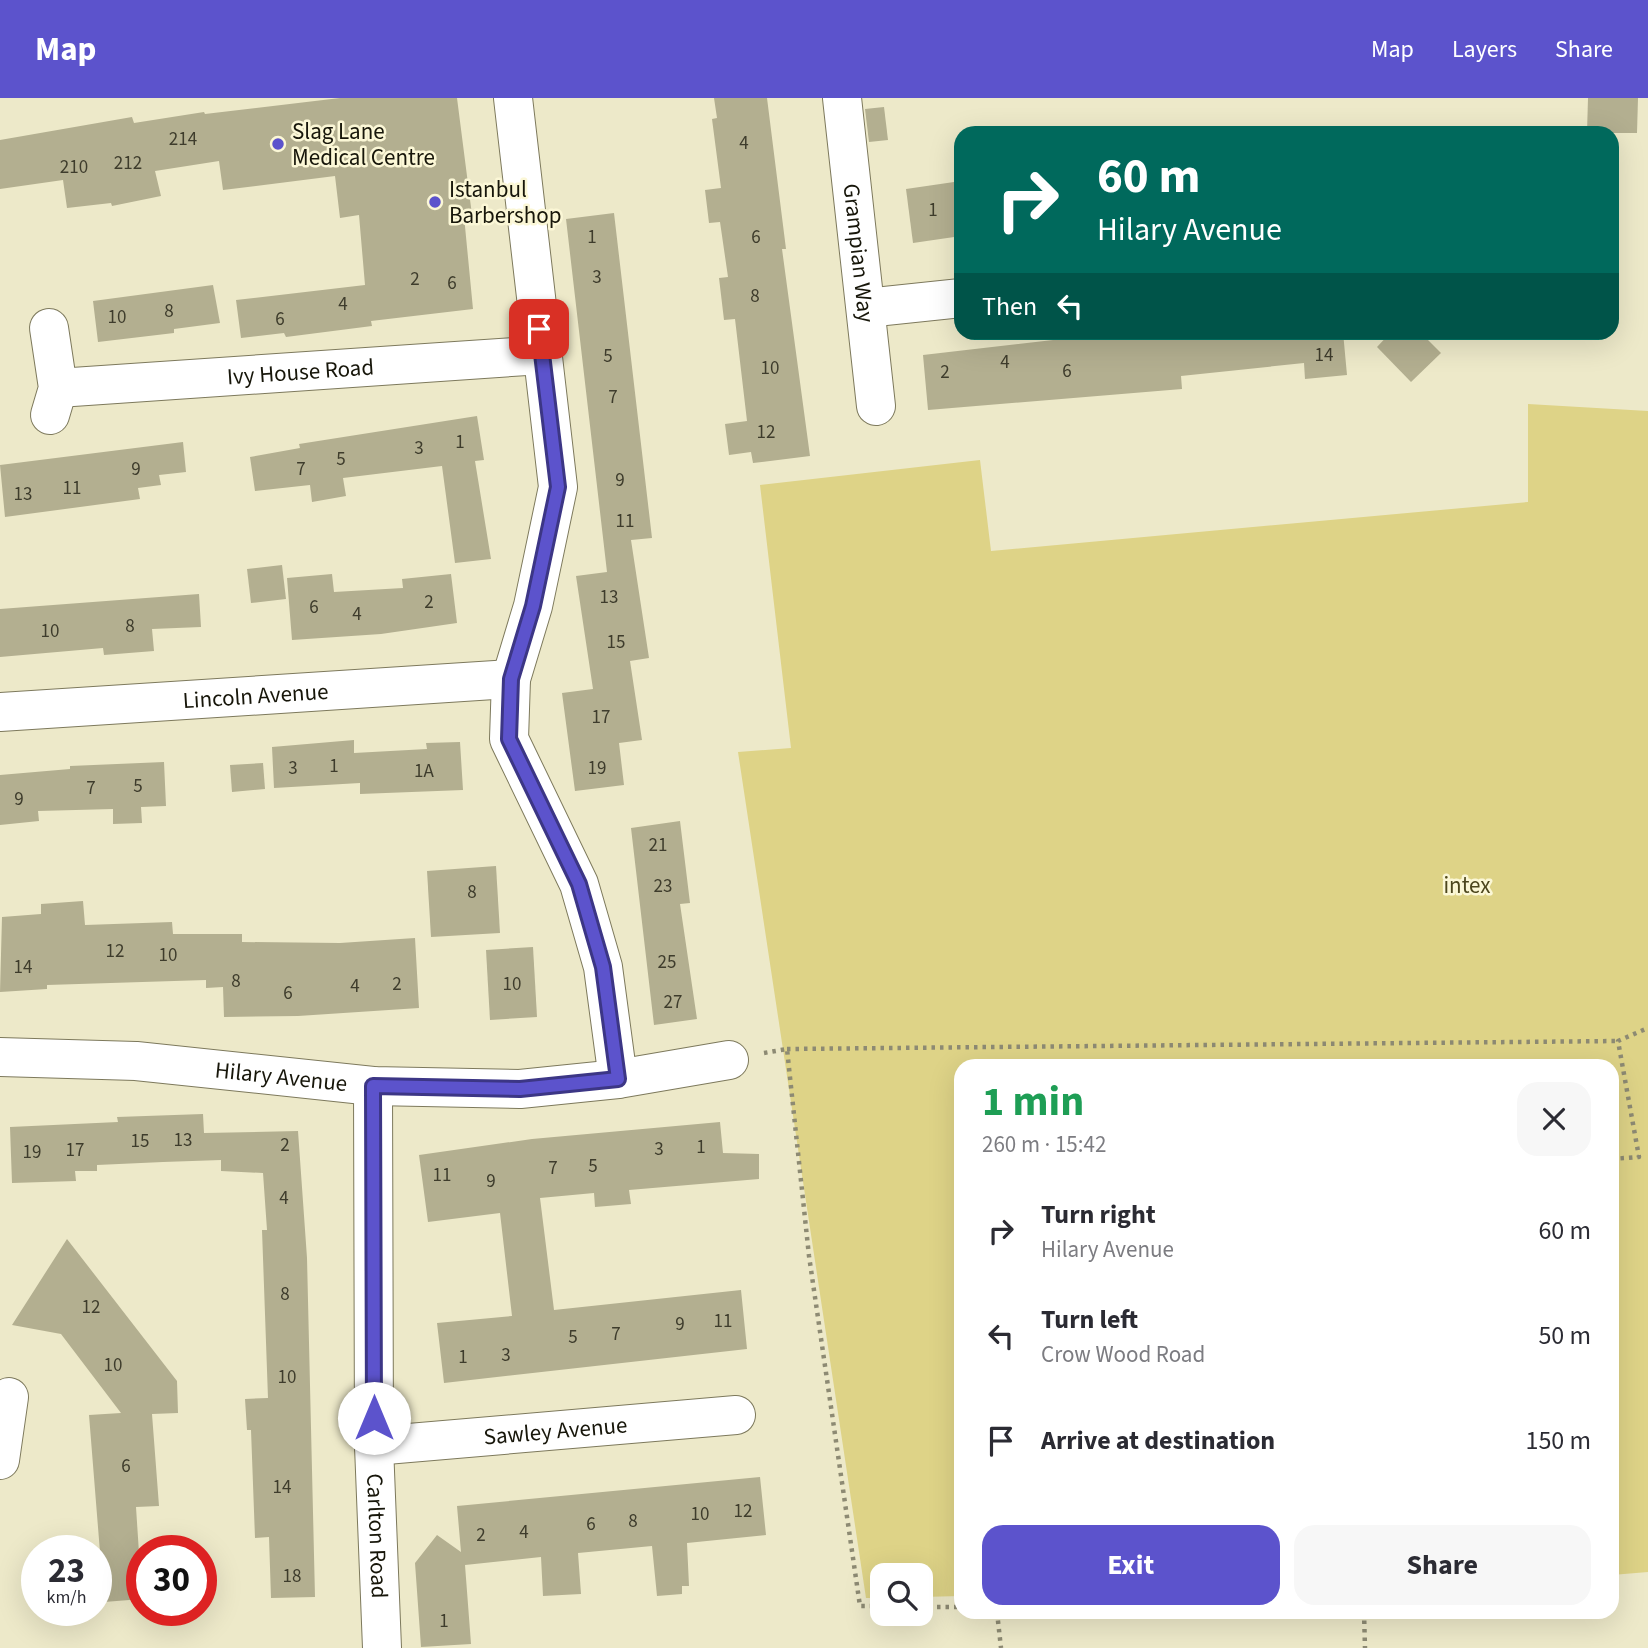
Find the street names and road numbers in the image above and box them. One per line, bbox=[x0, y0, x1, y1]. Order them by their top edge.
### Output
street label: Grampian Way bbox=[835, 182, 883, 325]
street label: Ivy House Road bbox=[226, 351, 375, 393]
street label: Lincoln Avenue bbox=[182, 675, 329, 717]
street label: Hilary Avenue bbox=[213, 1053, 349, 1100]
street label: Sawley Avenue bbox=[482, 1408, 629, 1454]
street label: Carlton Road bbox=[358, 1473, 396, 1599]

